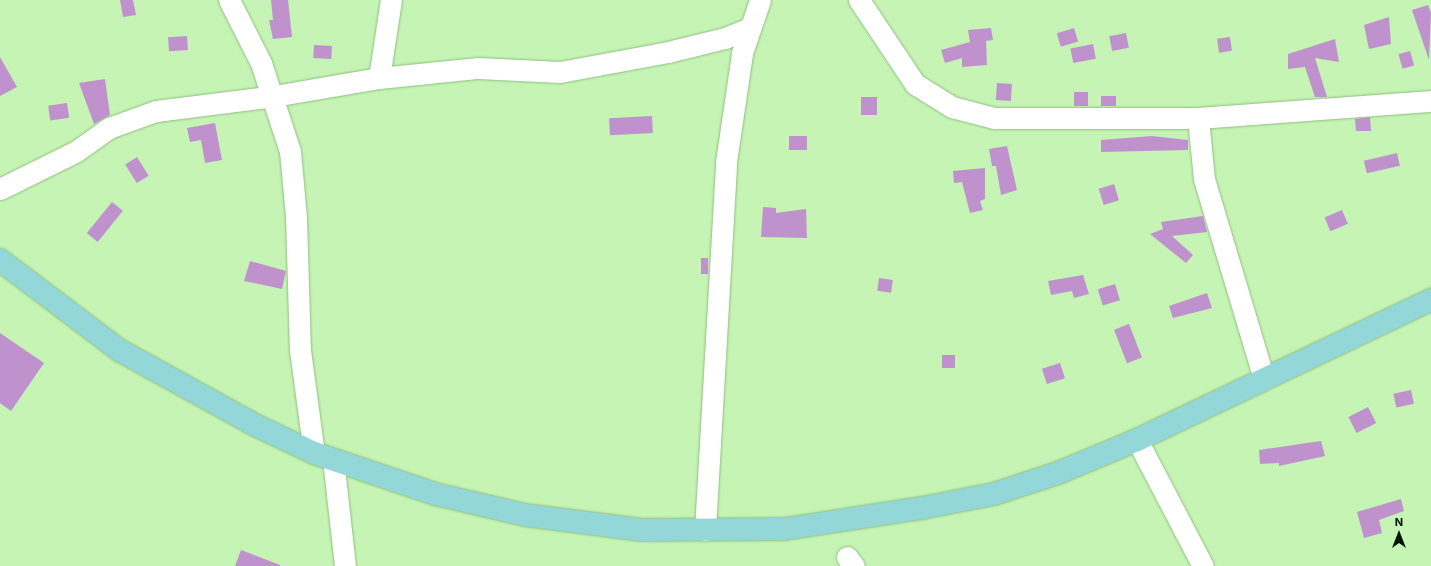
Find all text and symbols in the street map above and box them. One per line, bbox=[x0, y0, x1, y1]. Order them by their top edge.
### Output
north arrow bbox=[1379, 514, 1419, 554]
text: N bbox=[1395, 515, 1403, 529]

